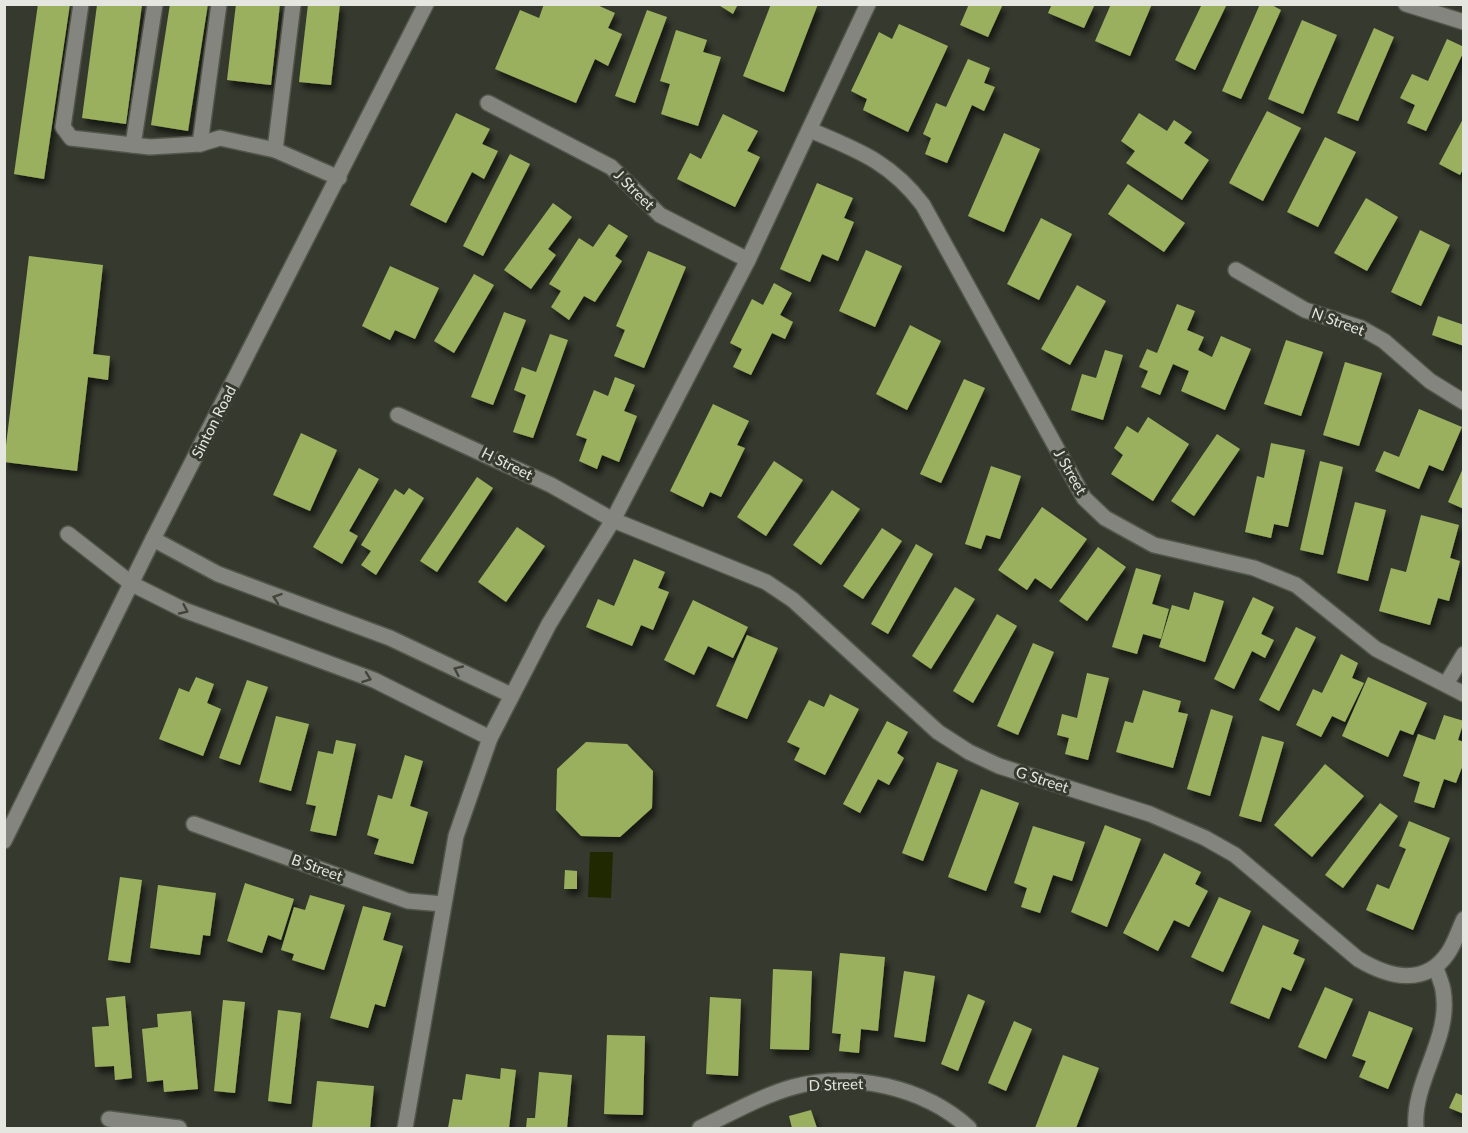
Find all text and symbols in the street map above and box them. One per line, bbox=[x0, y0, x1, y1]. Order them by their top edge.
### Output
street label: J Street bbox=[611, 165, 659, 214]
street label: N Street bbox=[1310, 303, 1368, 339]
street label: Sinton Road bbox=[187, 382, 239, 461]
street label: H Street bbox=[479, 443, 537, 483]
street label: J Street bbox=[1051, 445, 1091, 498]
one-way arrow bbox=[272, 592, 283, 605]
one-way arrow bbox=[177, 602, 188, 614]
one-way arrow bbox=[454, 666, 465, 678]
one-way arrow bbox=[360, 671, 371, 683]
street label: G Street bbox=[1014, 762, 1071, 796]
street label: B Street bbox=[289, 850, 346, 885]
street label: D Street bbox=[808, 1074, 864, 1094]

